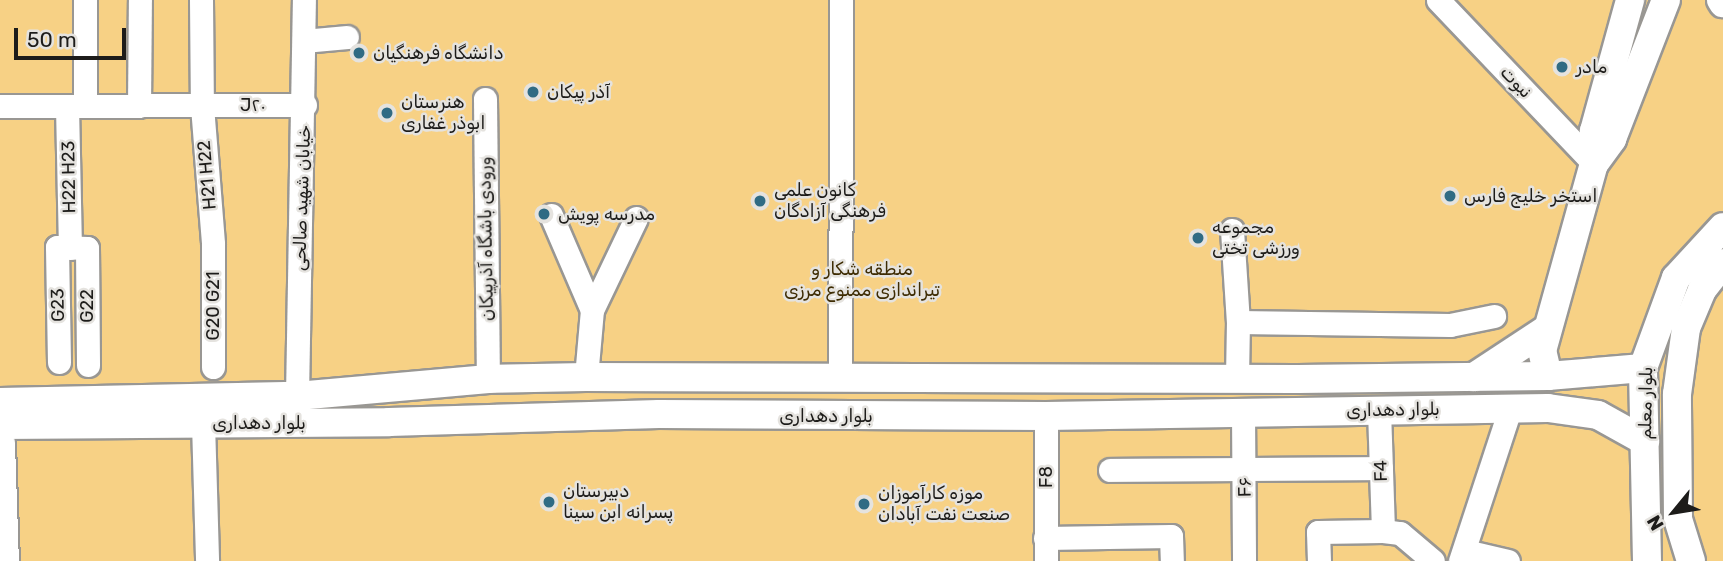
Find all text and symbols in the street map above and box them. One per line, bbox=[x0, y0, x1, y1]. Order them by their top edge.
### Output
scale bar bbox=[18, 14, 130, 58]
text: 50 m bbox=[27, 27, 77, 52]
place label: دانشگاه فرهنگیان bbox=[373, 42, 503, 64]
marker: دانشگاه فرهنگیان bbox=[351, 45, 367, 61]
place label: مادر bbox=[1576, 56, 1607, 78]
marker: مادر bbox=[1554, 59, 1570, 75]
street label: نبوت bbox=[1496, 61, 1536, 103]
place label: آذر پیکان bbox=[547, 81, 610, 103]
marker: آذر پیکان bbox=[525, 84, 541, 100]
place label: هنرستان ابوذر غفاری bbox=[401, 92, 485, 134]
street label: J۲۰ bbox=[240, 94, 266, 116]
marker: هنرستان ابوذر غفاری bbox=[379, 105, 395, 121]
street label: خیابان شهید صالحی bbox=[289, 125, 315, 271]
street label: H21 H22 bbox=[193, 139, 221, 211]
street label: H22 H23 bbox=[58, 141, 80, 213]
street label: ورودی باشگاه آذرپیکان bbox=[474, 157, 498, 321]
place label: کانون علمی فرهنگی آزادگان bbox=[774, 180, 886, 222]
place label: استخر خلیج فارس bbox=[1464, 185, 1597, 207]
marker: استخر خلیج فارس bbox=[1442, 188, 1458, 204]
marker: کانون علمی فرهنگی آزادگان bbox=[752, 193, 768, 209]
place label: مدرسه پویش bbox=[558, 203, 655, 225]
marker: مدرسه پویش bbox=[536, 206, 552, 222]
place label: مجموعه ورزشی تختی bbox=[1212, 217, 1300, 260]
marker: مجموعه ورزشی تختی bbox=[1190, 230, 1206, 246]
park label: منطقه شکار و تیراندازی ممنوع مرزی bbox=[784, 259, 940, 302]
street label: G20 G21 bbox=[202, 271, 224, 341]
street label: G23 bbox=[47, 288, 69, 322]
street label: G22 bbox=[76, 289, 98, 323]
street label: بلوار معلم bbox=[1635, 366, 1657, 440]
street label: بلوار دهداری bbox=[1346, 398, 1440, 422]
street label: بلوار دهداری bbox=[779, 405, 873, 427]
street label: بلوار دهداری bbox=[212, 412, 306, 434]
street label: F4 bbox=[1370, 460, 1392, 482]
street label: F8 bbox=[1035, 466, 1057, 488]
street label: F۶ bbox=[1234, 477, 1256, 497]
north arrow bbox=[1639, 477, 1709, 547]
place label: دبیرستان پسرانه ابن سینا bbox=[563, 481, 673, 524]
place label: موزه کارآموزان صنعت نفت آبادان bbox=[878, 483, 1010, 526]
marker: دبیرستان پسرانه ابن سینا bbox=[541, 494, 557, 510]
marker: موزه کارآموزان صنعت نفت آبادان bbox=[856, 496, 872, 512]
text: N bbox=[1642, 511, 1669, 534]

